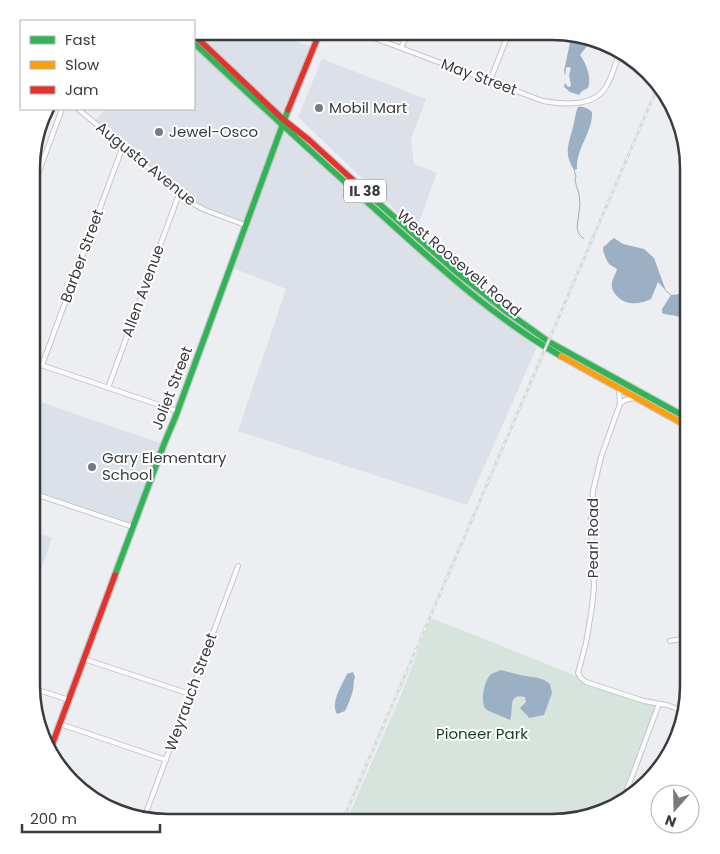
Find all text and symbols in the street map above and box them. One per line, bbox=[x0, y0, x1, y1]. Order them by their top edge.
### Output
legend bbox=[20, 20, 195, 110]
text: Fast bbox=[65, 29, 96, 50]
street label: May Street bbox=[438, 53, 520, 100]
text: Slow bbox=[65, 54, 100, 75]
text: Jam bbox=[65, 79, 99, 100]
place label: Mobil Mart bbox=[329, 97, 407, 118]
marker: Mobil Mart bbox=[313, 102, 325, 114]
street label: Augusta Avenue bbox=[92, 117, 201, 211]
place label: Jewel-Osco bbox=[169, 121, 258, 142]
marker: Jewel-Osco bbox=[153, 126, 165, 138]
road number: IL 38 bbox=[344, 180, 386, 202]
street label: West Roosevelt Road bbox=[393, 204, 526, 321]
street label: Barber Street bbox=[55, 206, 108, 305]
street label: Allen Avenue bbox=[116, 242, 169, 340]
street label: Joliet Street bbox=[146, 343, 197, 432]
place label: Gary Elementary School bbox=[102, 447, 227, 485]
marker: Gary Elementary School bbox=[86, 461, 98, 473]
street label: Pearl Road bbox=[582, 498, 603, 578]
street label: Weyrauch Street bbox=[159, 630, 222, 754]
park label: Pioneer Park bbox=[436, 723, 528, 744]
north arrow bbox=[650, 784, 700, 834]
scale bar bbox=[22, 802, 160, 834]
text: 200 m bbox=[30, 808, 77, 829]
text: N bbox=[662, 810, 679, 832]

